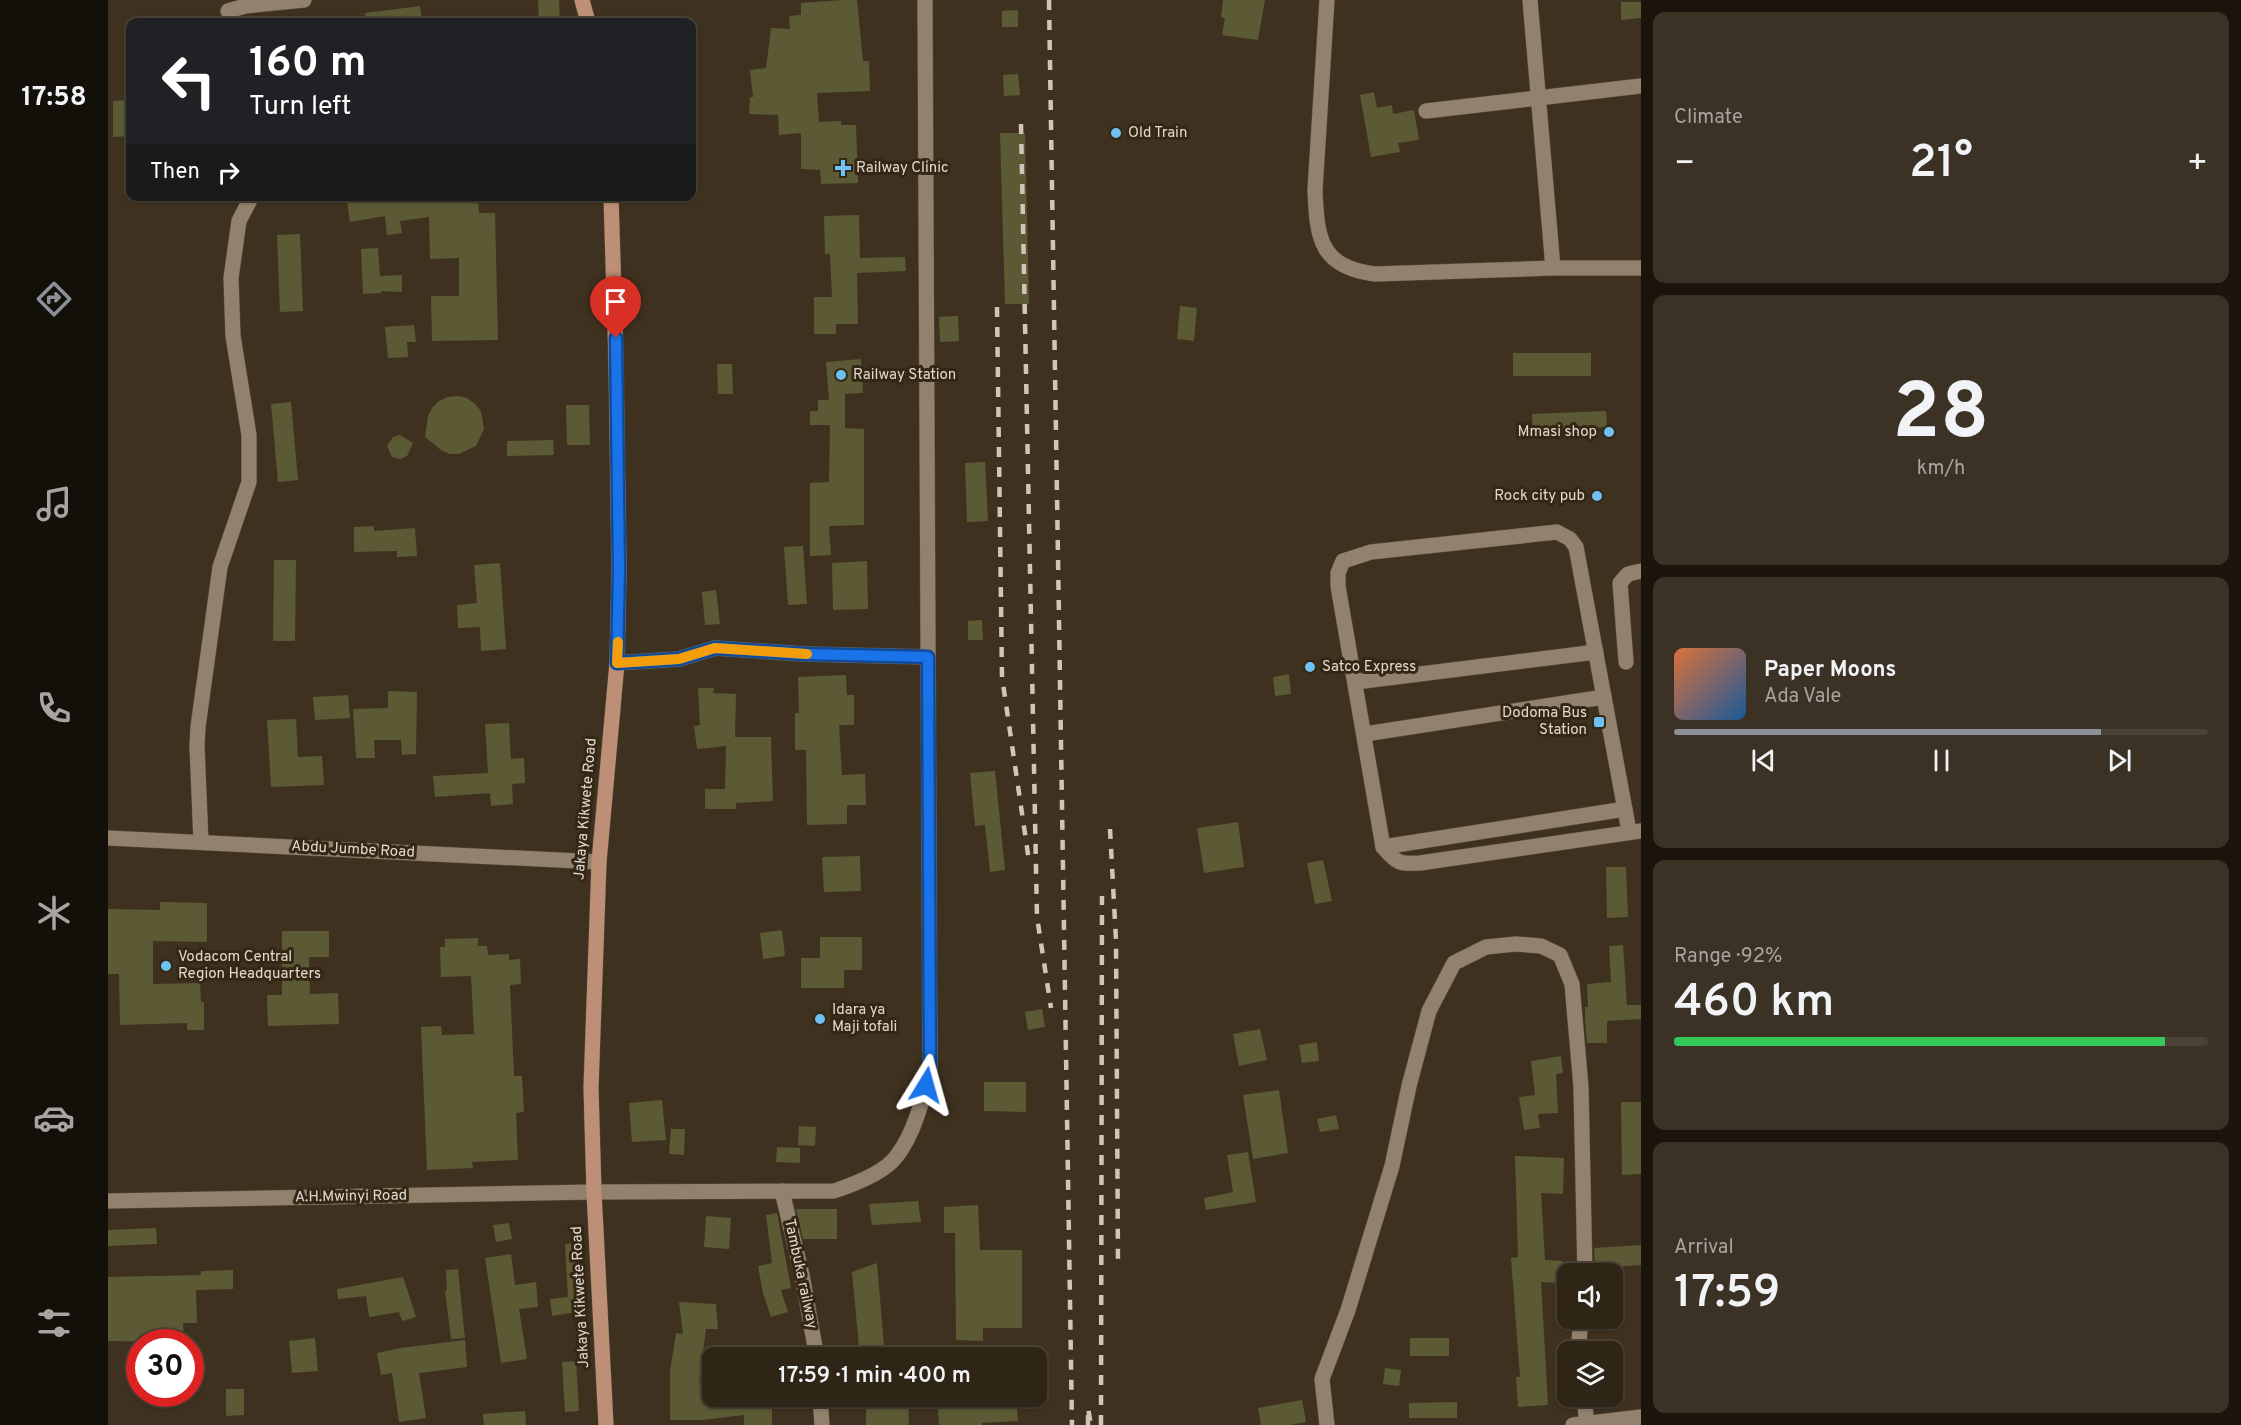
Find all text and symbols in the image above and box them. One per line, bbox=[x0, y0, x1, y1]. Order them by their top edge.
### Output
text: 160 m bbox=[249, 38, 367, 91]
icon: left bbox=[150, 42, 228, 120]
text: 17:58 bbox=[21, 81, 87, 115]
text: Turn left bbox=[249, 90, 351, 124]
text: Climate bbox=[1674, 105, 1743, 131]
place label: Old Train bbox=[1128, 124, 1187, 143]
marker: Old Train bbox=[1109, 126, 1123, 140]
text: 21° bbox=[1909, 136, 1973, 193]
text: − bbox=[1674, 144, 1695, 186]
text: + bbox=[2187, 144, 2208, 186]
icon: right bbox=[212, 156, 245, 189]
text: Then bbox=[150, 159, 200, 186]
marker: Railway Clinic bbox=[834, 159, 852, 177]
place label: Railway Clinic bbox=[856, 159, 949, 178]
pin bbox=[590, 276, 641, 338]
icon: directions bbox=[33, 278, 75, 320]
icon: arrive bbox=[599, 285, 632, 318]
place label: Railway Station bbox=[853, 366, 956, 385]
text: 28 bbox=[1893, 367, 1989, 466]
marker: Railway Station bbox=[834, 368, 848, 382]
place label: Mmasi shop bbox=[1517, 423, 1597, 442]
marker: Mmasi shop bbox=[1602, 425, 1616, 439]
text: km/h bbox=[1917, 456, 1965, 482]
icon: music bbox=[33, 483, 75, 525]
place label: Rock city pub bbox=[1494, 487, 1585, 506]
marker: Rock city pub bbox=[1590, 489, 1604, 503]
text: Paper Moons bbox=[1764, 657, 1896, 684]
place label: Satco Express bbox=[1322, 658, 1416, 677]
marker: Satco Express bbox=[1303, 660, 1317, 674]
text: Ada Vale bbox=[1764, 684, 1841, 710]
icon: phone bbox=[33, 687, 75, 729]
place label: Dodoma Bus Station bbox=[1502, 704, 1587, 740]
marker: Dodoma Bus Station bbox=[1592, 715, 1606, 729]
street label: Jakaya Kikwete Road bbox=[570, 737, 602, 881]
icon: previous bbox=[1747, 744, 1780, 777]
icon: pause bbox=[1925, 744, 1958, 777]
icon: next bbox=[2103, 744, 2136, 777]
street label: Abdu Jumbe Road bbox=[291, 837, 415, 863]
icon: climate bbox=[33, 892, 75, 934]
text: Range · 92% bbox=[1674, 944, 1782, 970]
place label: Vodacom Central Region Headquarters bbox=[178, 948, 321, 984]
marker: Vodacom Central Region Headquarters bbox=[159, 959, 173, 973]
text: 460 km bbox=[1674, 975, 1834, 1032]
place label: Idara ya Maji tofali bbox=[832, 1001, 897, 1037]
marker: Idara ya Maji tofali bbox=[813, 1012, 827, 1026]
position arrow bbox=[894, 1053, 958, 1117]
icon: car bbox=[33, 1097, 75, 1139]
street label: A.H.Mwinyi Road bbox=[295, 1187, 407, 1207]
street label: Tambuka railway bbox=[779, 1217, 821, 1331]
street label: Jakaya Kikwete Road bbox=[568, 1225, 594, 1369]
text: Arrival bbox=[1674, 1235, 1734, 1261]
map controls bbox=[1557, 1263, 1623, 1407]
button: sound bbox=[1557, 1263, 1623, 1329]
text: 17:59 bbox=[1674, 1266, 1780, 1323]
icon: filters bbox=[33, 1302, 75, 1344]
speed limit sign: 30 bbox=[126, 1329, 204, 1407]
button: layers bbox=[1557, 1341, 1623, 1407]
text: 17:59 · 1 min · 400 m bbox=[778, 1363, 971, 1390]

